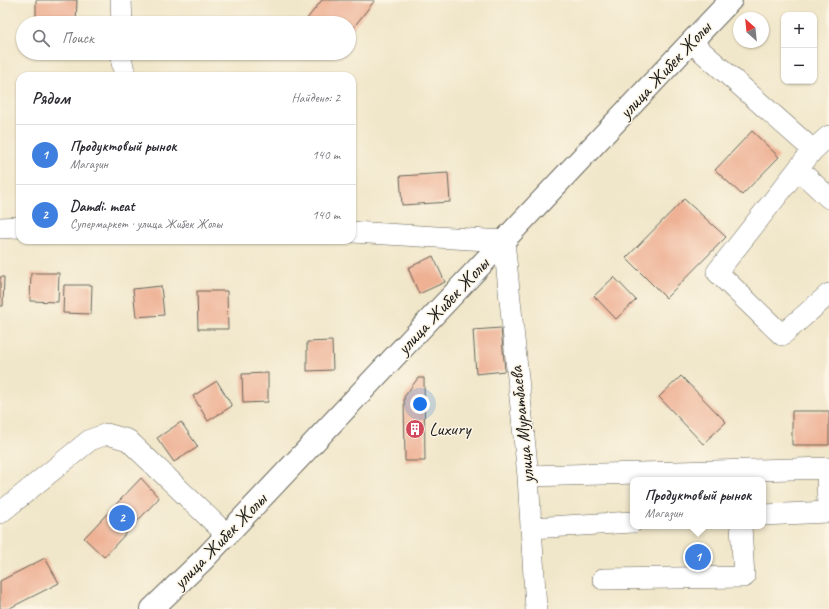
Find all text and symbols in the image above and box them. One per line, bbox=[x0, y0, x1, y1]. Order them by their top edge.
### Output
north arrow bbox=[733, 12, 769, 48]
map controls bbox=[781, 12, 817, 84]
button: + bbox=[781, 12, 817, 48]
street label: улица Жибек Жолы bbox=[613, 15, 718, 124]
search box bbox=[16, 16, 356, 60]
icon: search bbox=[30, 27, 52, 49]
text: Поиск bbox=[62, 29, 94, 48]
button: − bbox=[781, 48, 817, 84]
text: Рядом bbox=[32, 88, 70, 109]
text: Найдено: 2 bbox=[292, 90, 340, 106]
text: Продуктовый рынок bbox=[70, 137, 176, 156]
text: 1 bbox=[42, 147, 48, 163]
text: 140 m bbox=[312, 147, 340, 163]
text: Магазин bbox=[70, 156, 108, 172]
text: Damdi. meat bbox=[70, 197, 134, 216]
text: 2 bbox=[42, 207, 48, 223]
text: 140 m bbox=[312, 207, 340, 223]
text: Супермаркет · улица Жибек Жолы bbox=[70, 216, 222, 232]
street label: улица Жибек Жолы bbox=[391, 251, 496, 360]
street label: улица Муратбаева bbox=[504, 364, 540, 486]
your location bbox=[410, 394, 430, 414]
place label: Luxury bbox=[429, 417, 472, 441]
building icon: Luxury bbox=[404, 418, 426, 440]
popup bbox=[630, 477, 766, 529]
street label: улица Жибек Жолы bbox=[167, 486, 273, 595]
text: Продуктовый рынок bbox=[645, 486, 751, 505]
pin: 2 bbox=[109, 503, 135, 533]
text: Магазин bbox=[645, 505, 683, 521]
pin: 1 bbox=[685, 542, 711, 572]

